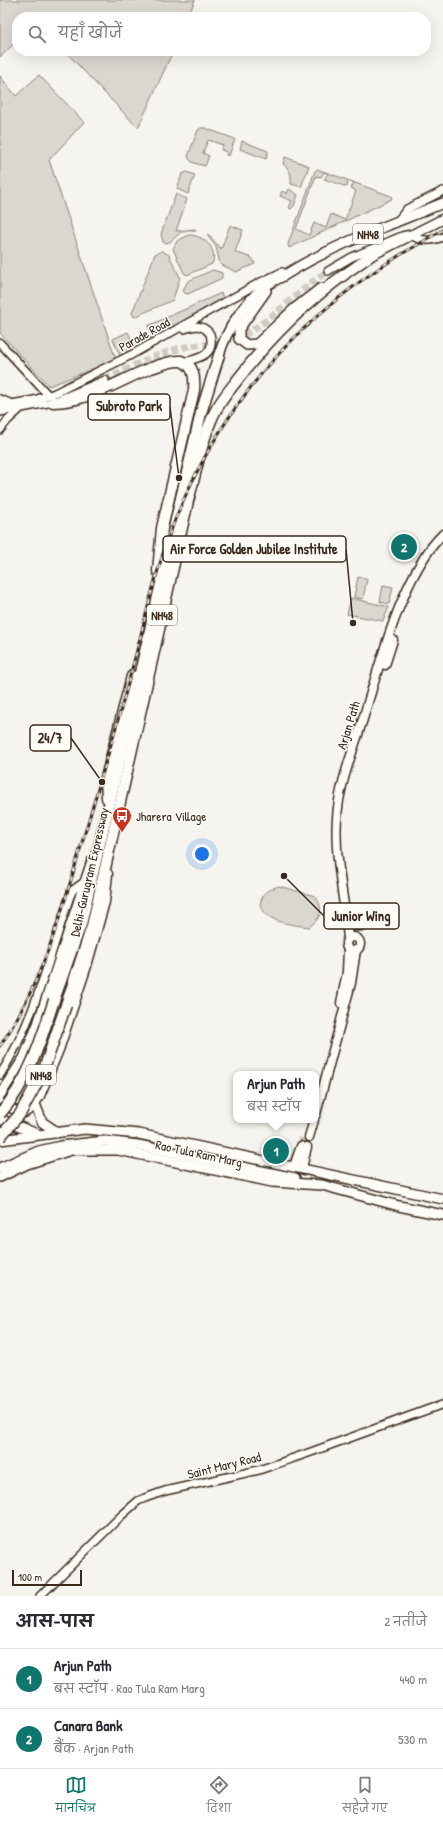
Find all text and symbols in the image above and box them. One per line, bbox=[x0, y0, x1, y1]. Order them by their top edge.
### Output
search box bbox=[12, 12, 431, 56]
text: यहाँ खोजें bbox=[58, 22, 122, 43]
icon: search bbox=[26, 23, 48, 45]
road number: NH48 bbox=[353, 224, 383, 244]
street label: Parade Road bbox=[115, 313, 173, 355]
callout: Subroto Park bbox=[88, 394, 170, 420]
text: Subroto Park bbox=[96, 396, 162, 415]
pin: 2 bbox=[391, 532, 417, 562]
callout: Air Force Golden Jubilee Institute bbox=[163, 536, 346, 562]
text: Air Force Golden Jubilee Institute bbox=[170, 539, 338, 558]
road number: NH48 bbox=[147, 605, 177, 625]
street label: Arjan Path bbox=[332, 698, 364, 751]
callout: 24/7 bbox=[30, 725, 71, 751]
text: 24/7 bbox=[38, 728, 62, 747]
street label: Delhi-Gurugram Expressway bbox=[65, 805, 113, 938]
bus stop icon: Jharera Village bbox=[111, 805, 133, 833]
place label: Jharera Village bbox=[136, 807, 207, 825]
your location bbox=[192, 844, 212, 864]
callout: Junior Wing bbox=[324, 903, 399, 929]
text: Junior Wing bbox=[332, 906, 390, 927]
road number: NH48 bbox=[26, 1065, 56, 1085]
popup bbox=[233, 1071, 319, 1123]
text: Arjun Path bbox=[247, 1073, 305, 1094]
text: बस स्टॉप bbox=[247, 1097, 301, 1115]
street label: Rao Tula Ram Marg bbox=[154, 1135, 244, 1171]
pin: 1 bbox=[263, 1136, 289, 1166]
street label: Saint Mary Road bbox=[185, 1447, 263, 1483]
scale bar bbox=[12, 1568, 82, 1587]
text: 100 m bbox=[18, 1570, 42, 1584]
text: आस-पास bbox=[16, 1609, 94, 1632]
text: 2 नतीजे bbox=[384, 1612, 427, 1630]
text: Arjun Path bbox=[54, 1655, 111, 1676]
text: 1 bbox=[27, 1670, 31, 1688]
text: 440 m bbox=[400, 1670, 427, 1688]
text: बस स्टॉप · Rao Tula Ram Marg bbox=[54, 1679, 205, 1697]
text: Canara Bank bbox=[54, 1715, 122, 1736]
text: 2 bbox=[26, 1730, 32, 1748]
text: 530 m bbox=[398, 1730, 427, 1748]
text: बैंक · Arjan Path bbox=[54, 1739, 133, 1757]
tab: मानचित्र bbox=[55, 1774, 96, 1820]
tab: दिशा bbox=[206, 1774, 231, 1820]
tab: सहेजे गए bbox=[342, 1774, 388, 1820]

